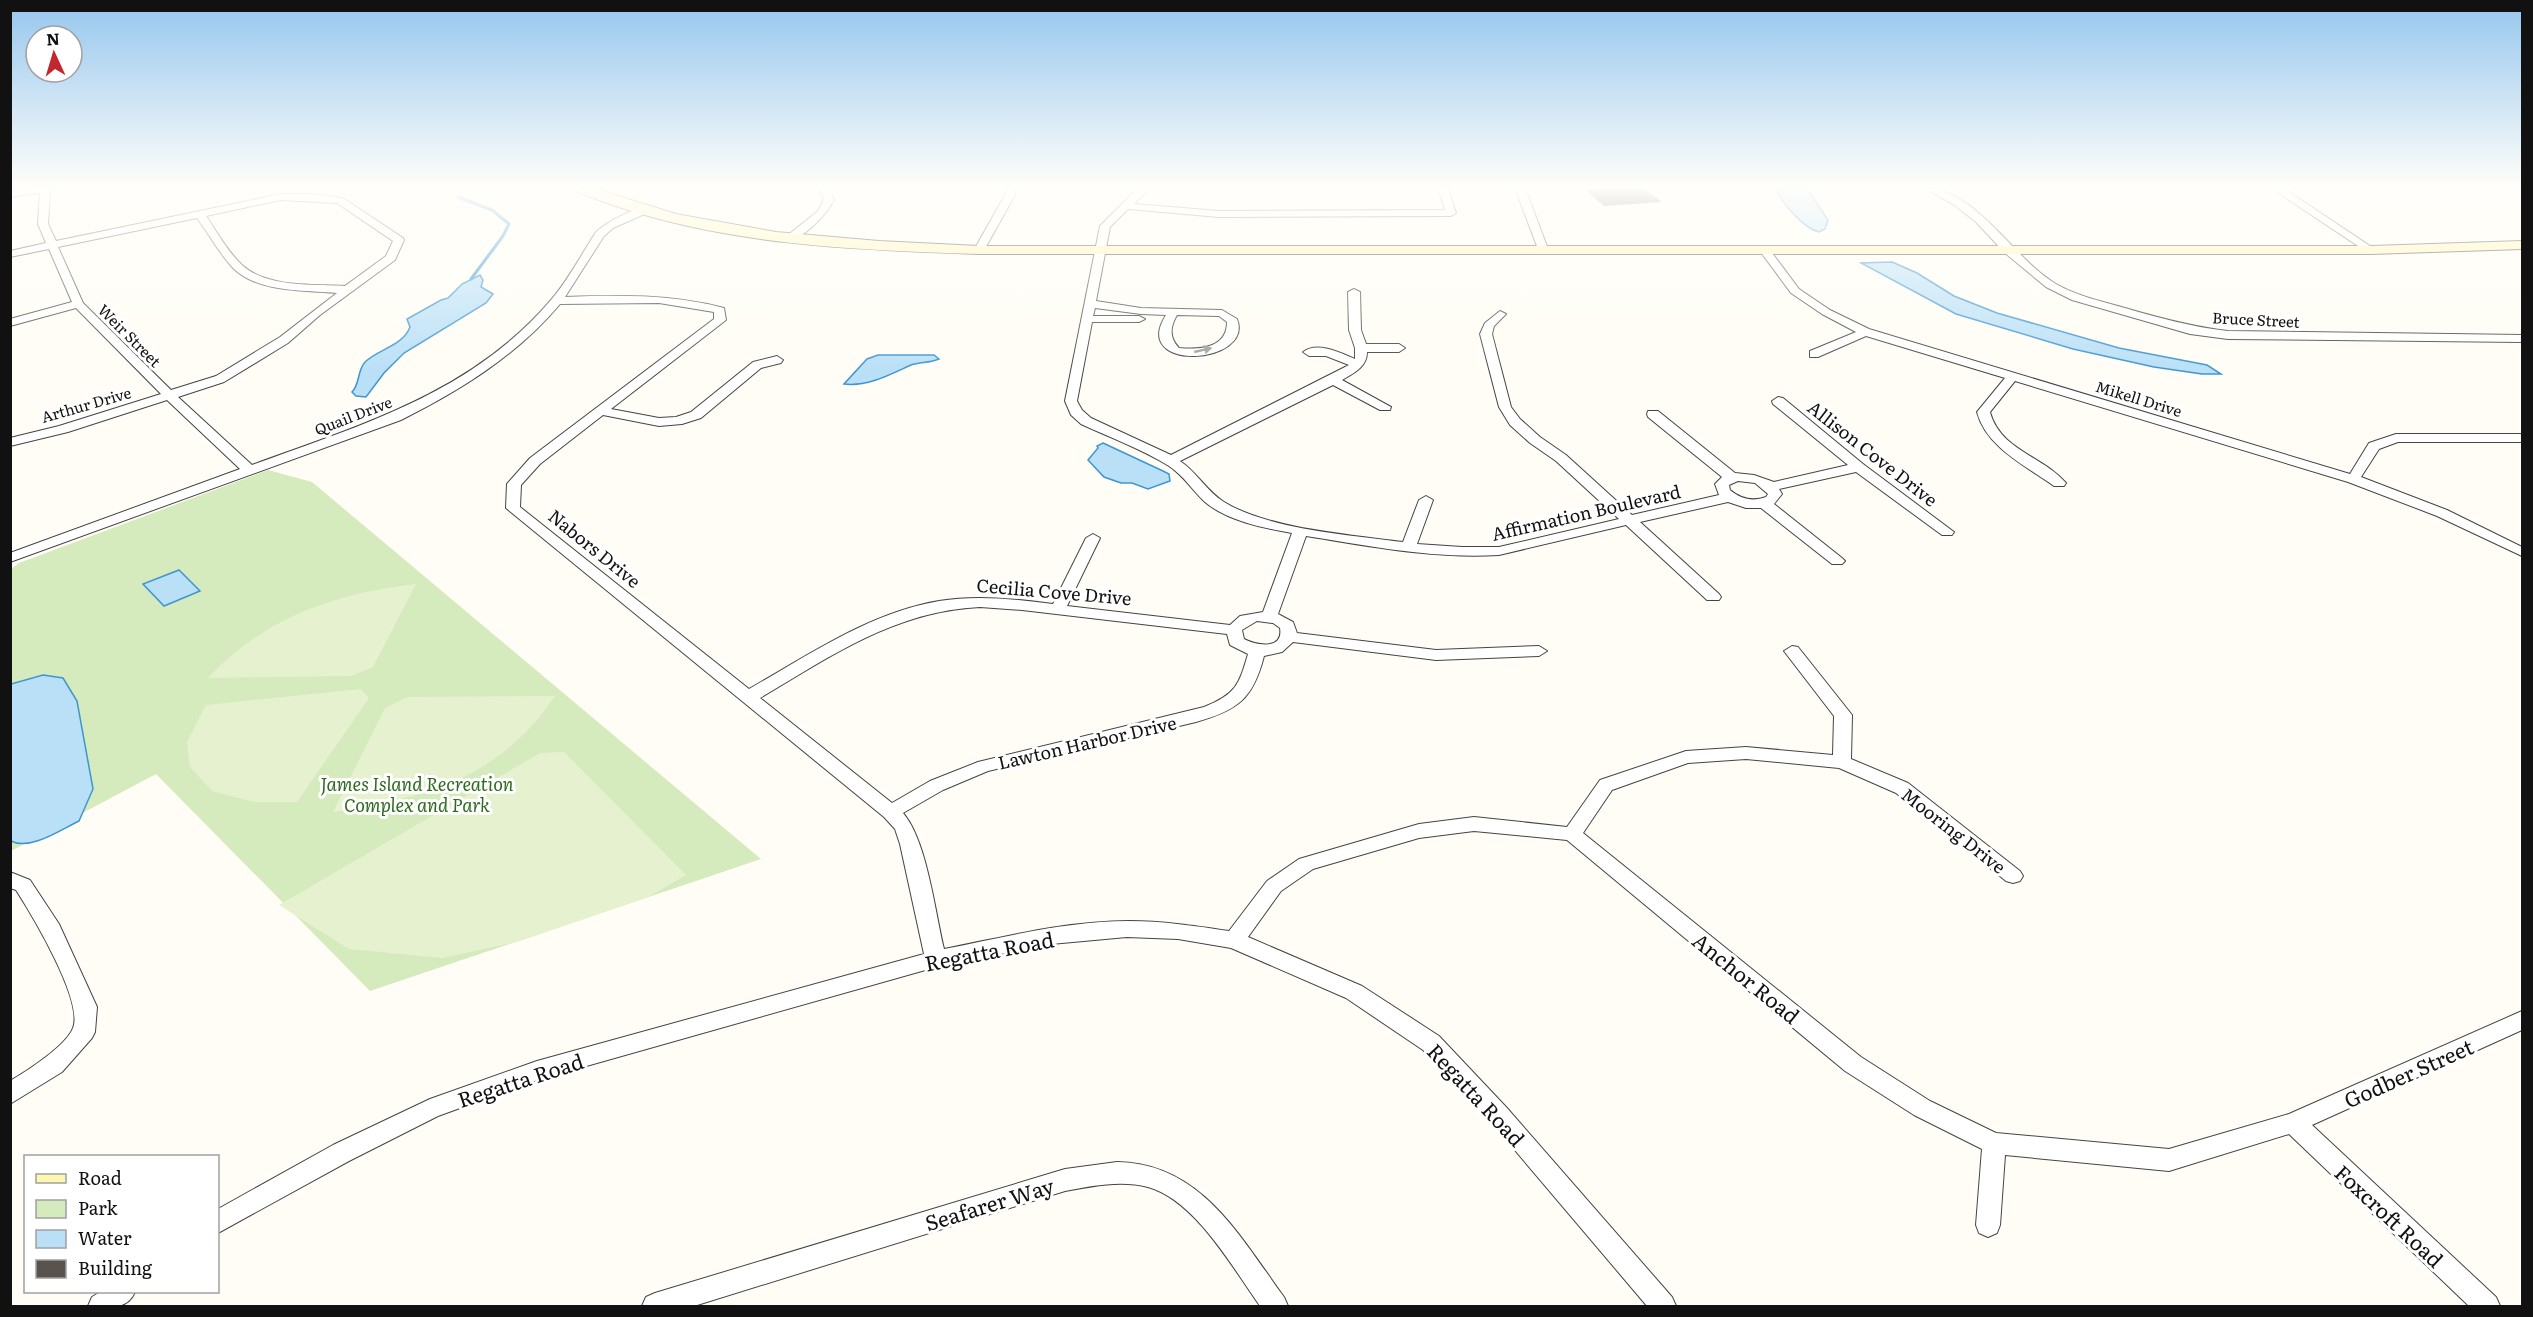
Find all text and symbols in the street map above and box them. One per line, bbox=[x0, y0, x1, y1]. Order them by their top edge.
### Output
north arrow bbox=[24, 24, 84, 84]
text: N bbox=[45, 26, 60, 50]
street label: Weir Street bbox=[93, 298, 167, 372]
street label: Bruce Street bbox=[2212, 305, 2300, 333]
one-way arrow bbox=[1194, 345, 1212, 355]
street label: Mikell Drive bbox=[2093, 374, 2185, 422]
street label: Arthur Drive bbox=[38, 380, 134, 428]
street label: Quail Drive bbox=[311, 390, 395, 440]
street label: Allison Cove Drive bbox=[1802, 394, 1944, 512]
street label: Affirmation Boulevard bbox=[1489, 477, 1683, 547]
street label: Nabors Drive bbox=[543, 502, 647, 594]
street label: Cecilia Cove Drive bbox=[975, 571, 1133, 611]
street label: Lawton Harbor Drive bbox=[995, 708, 1179, 776]
park label: James Island Recreation Complex and Park bbox=[320, 770, 514, 818]
street label: Mooring Drive bbox=[1896, 781, 2012, 879]
street label: Regatta Road bbox=[922, 922, 1056, 978]
street label: Anchor Road bbox=[1687, 924, 1807, 1030]
street label: Godber Street bbox=[2338, 1029, 2478, 1114]
street label: Regatta Road bbox=[1421, 1036, 1533, 1153]
street label: Regatta Road bbox=[453, 1044, 587, 1114]
legend bbox=[24, 1155, 219, 1293]
street label: Foxcroft Road bbox=[2329, 1156, 2451, 1274]
text: Road bbox=[78, 1164, 122, 1191]
street label: Seafarer Way bbox=[921, 1168, 1058, 1237]
text: Park bbox=[78, 1194, 119, 1221]
text: Water bbox=[78, 1224, 132, 1251]
text: Building bbox=[78, 1254, 153, 1281]

